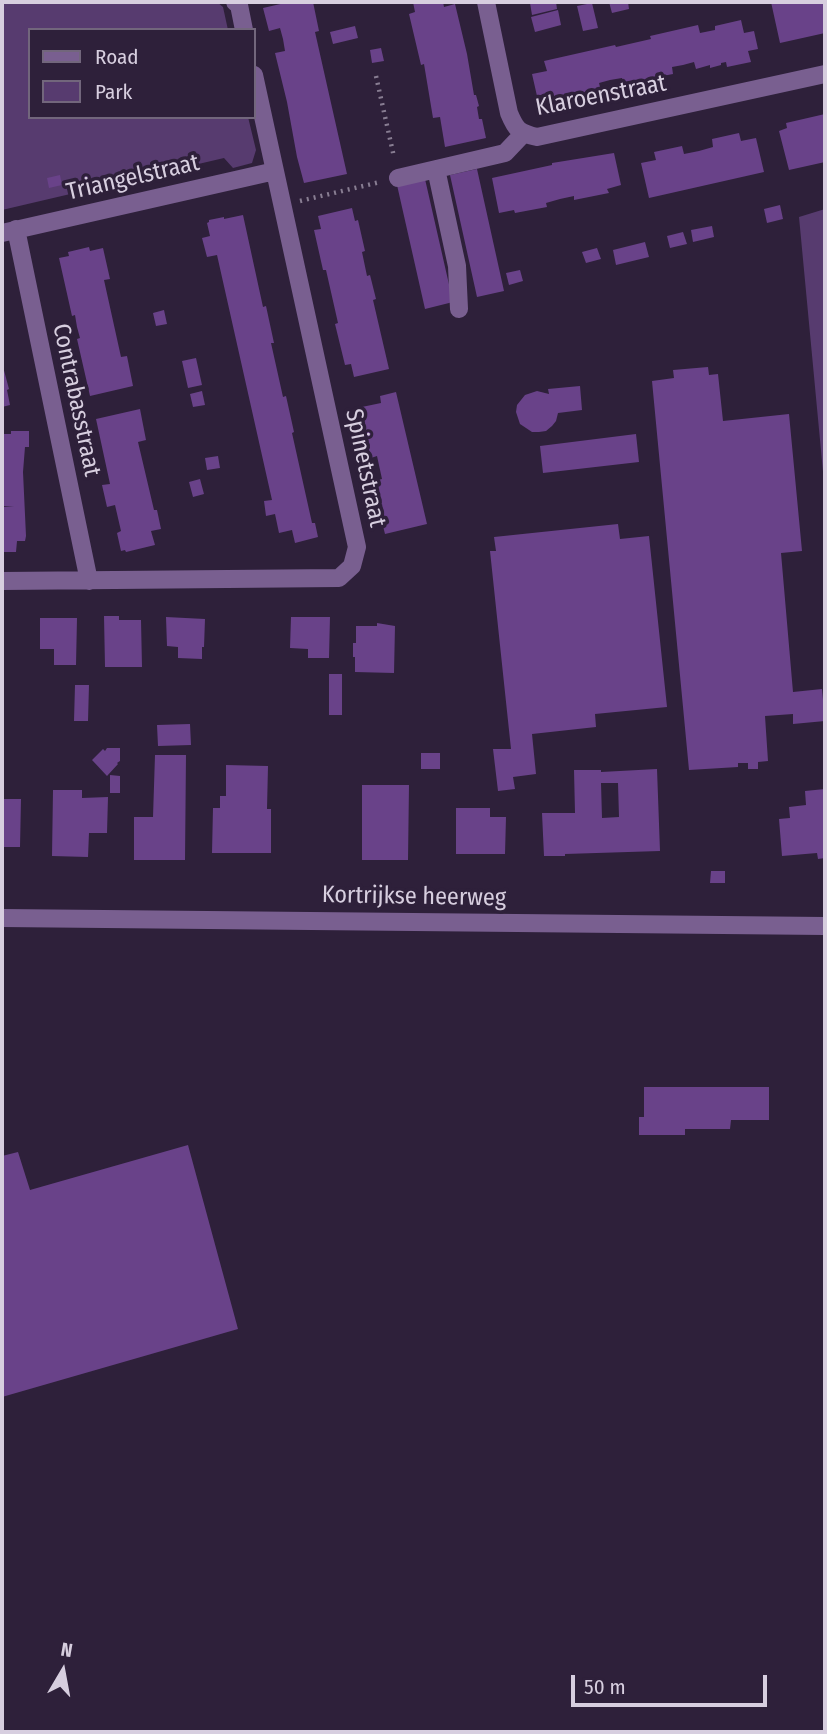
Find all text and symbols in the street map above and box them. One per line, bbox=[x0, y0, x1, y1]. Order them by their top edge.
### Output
legend bbox=[28, 28, 256, 119]
text: Road bbox=[95, 44, 139, 70]
street label: Klaroenstraat bbox=[533, 69, 669, 123]
text: Park bbox=[95, 79, 132, 105]
street label: Triangelstraat bbox=[64, 149, 202, 207]
street label: Contrabasstraat bbox=[46, 321, 106, 479]
street label: Spinetstraat bbox=[338, 406, 392, 530]
street label: Kortrijkse heerweg bbox=[322, 881, 506, 913]
north arrow bbox=[28, 1636, 98, 1706]
text: N bbox=[59, 1638, 74, 1662]
scale bar bbox=[575, 1660, 771, 1704]
text: 50 m bbox=[584, 1674, 626, 1700]

